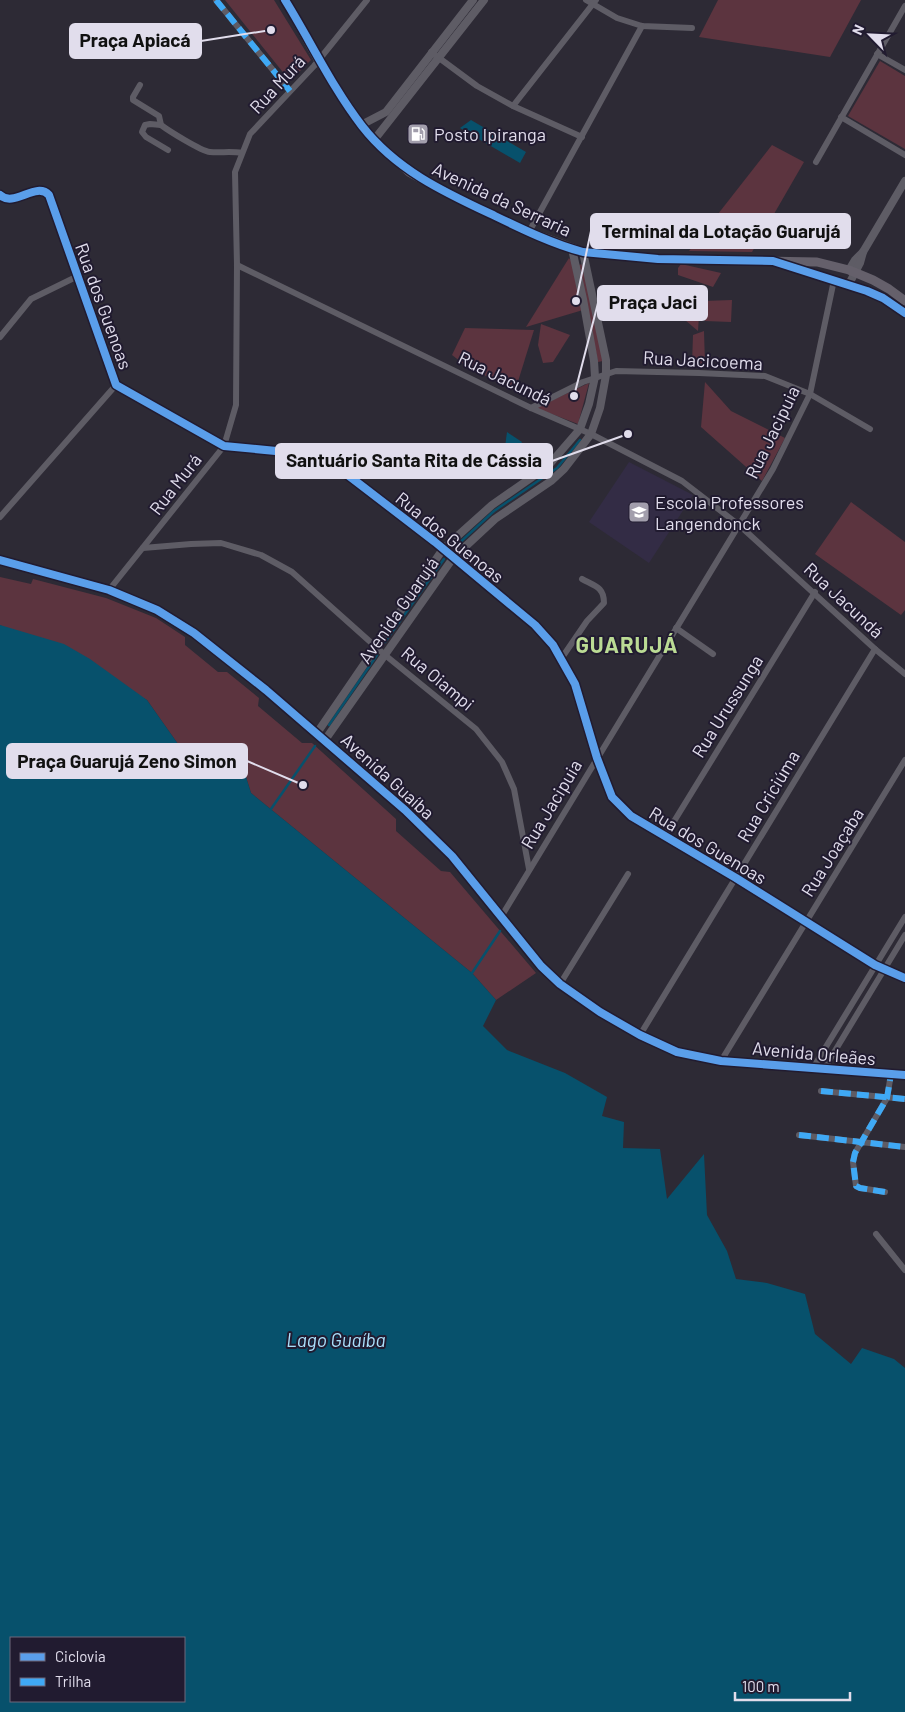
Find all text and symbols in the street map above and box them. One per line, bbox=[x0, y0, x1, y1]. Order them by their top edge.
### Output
north arrow bbox=[845, 10, 895, 60]
text: N bbox=[848, 22, 867, 37]
callout: Praça Apiacá bbox=[70, 24, 201, 58]
text: Praça Apiacá bbox=[79, 28, 191, 51]
street label: Rua Murá bbox=[245, 50, 309, 118]
fuel station icon: Posto Ipiranga bbox=[406, 122, 430, 146]
place label: Posto Ipiranga bbox=[434, 123, 546, 145]
street label: Avenida da Serraria bbox=[429, 157, 575, 241]
callout: Terminal da Lotação Guarujá bbox=[591, 214, 850, 248]
text: Terminal da Lotação Guarujá bbox=[602, 219, 840, 242]
street label: Rua dos Guenoas bbox=[71, 240, 137, 372]
callout: Praça Jaci bbox=[598, 286, 707, 320]
text: Praça Jaci bbox=[609, 290, 697, 313]
street label: Rua Jacundá bbox=[455, 346, 555, 410]
street label: Rua Jacicoema bbox=[643, 346, 763, 374]
street label: Rua Jacipuia bbox=[740, 382, 804, 482]
callout: Santuário Santa Rita de Cássia bbox=[276, 444, 552, 478]
text: Santuário Santa Rita de Cássia bbox=[286, 448, 542, 471]
street label: Rua Murá bbox=[144, 449, 206, 519]
street label: Rua dos Guenoas bbox=[391, 487, 509, 587]
place label: Escola Professores Langendonck bbox=[655, 491, 804, 534]
school or university icon: Escola Professores Langendonck bbox=[627, 500, 651, 524]
street label: Avenida Guarujá bbox=[353, 553, 443, 667]
street label: Rua Jacundá bbox=[800, 558, 888, 642]
district label: GUARUJÁ bbox=[575, 631, 679, 657]
street label: Rua Oiampi bbox=[397, 641, 479, 715]
street label: Rua Urussunga bbox=[687, 651, 767, 761]
street label: Avenida Guaíba bbox=[337, 728, 439, 824]
callout: Praça Guarujá Zeno Simon bbox=[7, 744, 247, 778]
street label: Rua Criciúma bbox=[732, 746, 804, 846]
text: Praça Guarujá Zeno Simon bbox=[17, 749, 237, 772]
street label: Rua Jacipuia bbox=[516, 755, 586, 853]
street label: Rua dos Guenoas bbox=[645, 801, 771, 889]
street label: Rua Joaçaba bbox=[796, 804, 868, 900]
street label: Avenida Orleães bbox=[751, 1037, 877, 1069]
water label: Lago Guaíba bbox=[286, 1328, 386, 1351]
legend bbox=[10, 1637, 185, 1702]
text: Ciclovia bbox=[55, 1647, 106, 1665]
scale bar bbox=[735, 1670, 850, 1702]
text: Trilha bbox=[55, 1672, 91, 1690]
text: 100 m bbox=[742, 1677, 780, 1695]

